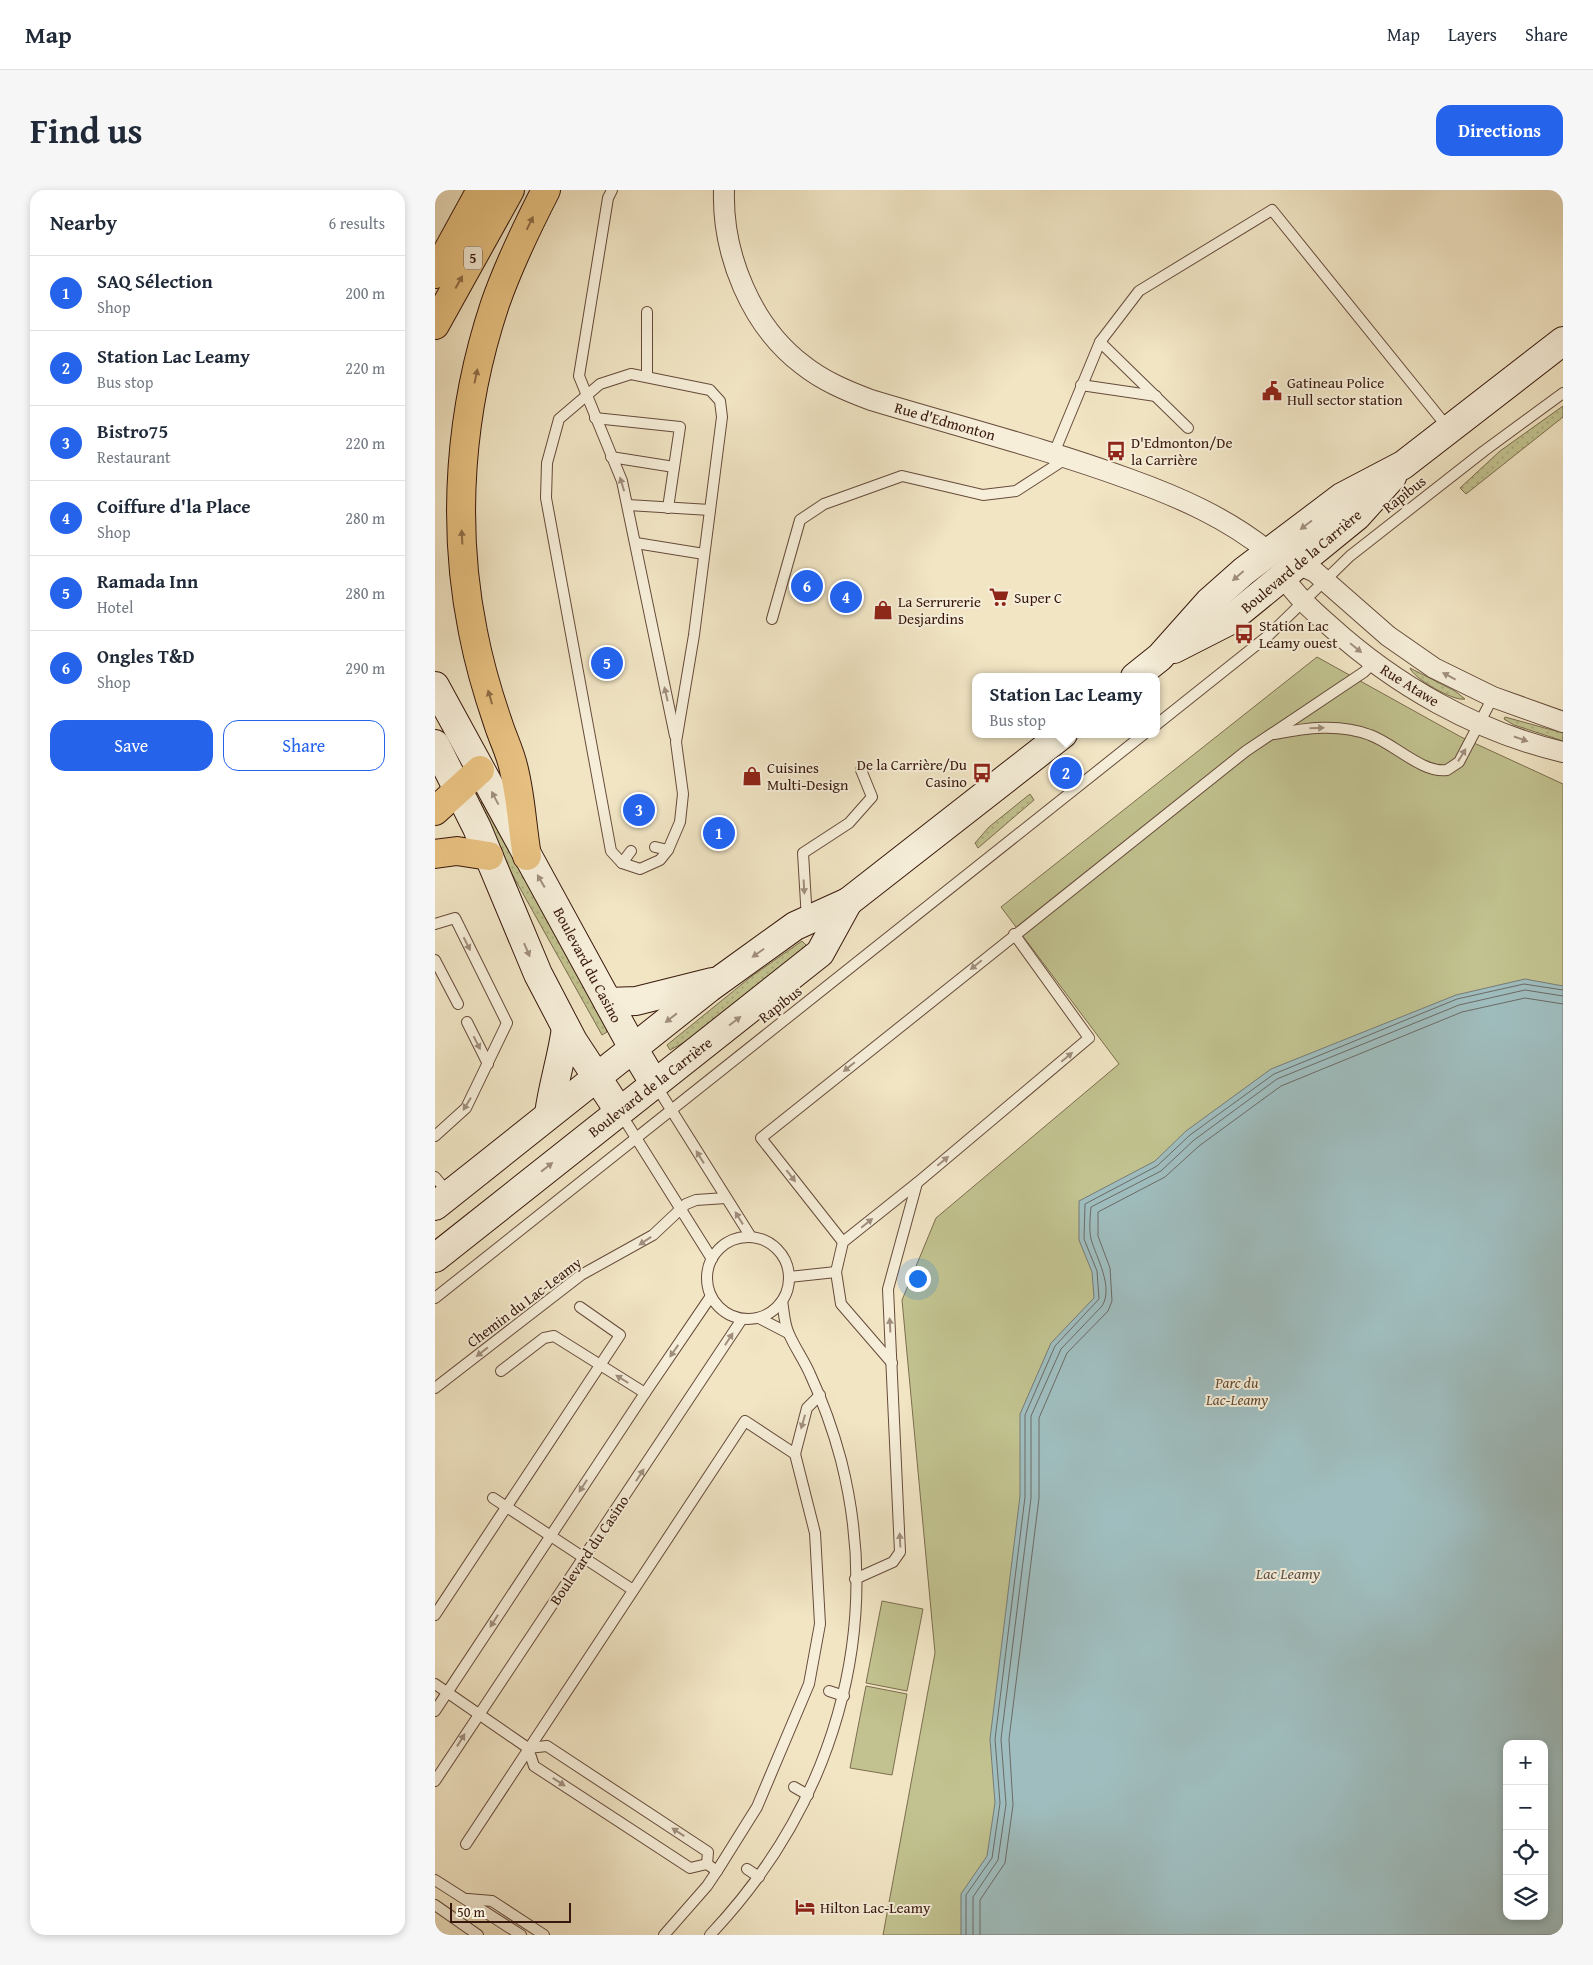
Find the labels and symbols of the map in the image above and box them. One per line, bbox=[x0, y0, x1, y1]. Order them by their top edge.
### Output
one-way arrow bbox=[526, 216, 534, 230]
road number: 5 bbox=[464, 246, 482, 270]
one-way arrow bbox=[454, 276, 463, 289]
one-way arrow bbox=[472, 368, 480, 383]
place label: Gatineau Police Hull sector station bbox=[1287, 372, 1403, 410]
public building icon: Gatineau Police Hull sector station bbox=[1261, 380, 1283, 402]
street label: Rue d'Edmonton bbox=[892, 397, 999, 446]
place label: D'Edmonton/De la Carrière bbox=[1131, 432, 1233, 470]
bus stop icon: D'Edmonton/De la Carrière bbox=[1105, 440, 1127, 462]
street label: Rapibus bbox=[1378, 470, 1430, 518]
one-way arrow bbox=[618, 476, 626, 491]
street label: Boulevard de la Carrière bbox=[1236, 504, 1366, 618]
one-way arrow bbox=[1299, 520, 1313, 530]
one-way arrow bbox=[457, 529, 465, 545]
pin: 6 bbox=[791, 567, 823, 605]
one-way arrow bbox=[1232, 571, 1245, 582]
pin: 4 bbox=[830, 578, 862, 616]
supermarket icon: Super C bbox=[988, 586, 1010, 608]
place label: Super C bbox=[1014, 587, 1062, 608]
place label: La Serrurerie Desjardins bbox=[898, 591, 981, 629]
shop icon: La Serrurerie Desjardins bbox=[872, 599, 894, 621]
place label: Station Lac Leamy ouest bbox=[1259, 615, 1338, 653]
bus stop icon: Station Lac Leamy ouest bbox=[1233, 623, 1255, 645]
one-way arrow bbox=[1349, 643, 1362, 653]
pin: 5 bbox=[591, 644, 623, 682]
street label: Rue Atawe bbox=[1377, 659, 1443, 711]
one-way arrow bbox=[1442, 672, 1456, 680]
one-way arrow bbox=[662, 687, 670, 702]
one-way arrow bbox=[485, 689, 493, 704]
one-way arrow bbox=[1309, 724, 1325, 732]
one-way arrow bbox=[1514, 736, 1529, 744]
one-way arrow bbox=[1457, 749, 1467, 762]
place label: De la Carrière/Du Casino bbox=[857, 754, 968, 792]
pin: 2 bbox=[1050, 754, 1082, 792]
place label: Cuisines Multi-Design bbox=[767, 757, 849, 795]
bus stop icon: De la Carrière/Du Casino bbox=[971, 762, 993, 784]
shop icon: Cuisines Multi-Design bbox=[741, 765, 763, 787]
one-way arrow bbox=[491, 790, 499, 805]
pin: 3 bbox=[623, 791, 655, 829]
pin: 1 bbox=[703, 814, 735, 852]
one-way arrow bbox=[537, 875, 546, 888]
one-way arrow bbox=[801, 879, 809, 895]
street label: Boulevard du Casino bbox=[549, 904, 627, 1027]
one-way arrow bbox=[463, 936, 471, 951]
one-way arrow bbox=[524, 943, 532, 957]
one-way arrow bbox=[752, 947, 765, 957]
one-way arrow bbox=[970, 959, 983, 970]
street label: Rapibus bbox=[754, 980, 806, 1028]
one-way arrow bbox=[665, 1013, 678, 1024]
one-way arrow bbox=[728, 1016, 741, 1027]
street label: Boulevard de la Carrière bbox=[584, 1032, 716, 1142]
one-way arrow bbox=[474, 1036, 482, 1050]
one-way arrow bbox=[1060, 1051, 1073, 1062]
one-way arrow bbox=[843, 1061, 856, 1072]
one-way arrow bbox=[462, 1097, 472, 1111]
one-way arrow bbox=[695, 1150, 705, 1163]
one-way arrow bbox=[936, 1156, 949, 1167]
one-way arrow bbox=[540, 1162, 553, 1173]
one-way arrow bbox=[786, 1169, 797, 1182]
one-way arrow bbox=[734, 1211, 743, 1224]
one-way arrow bbox=[860, 1218, 874, 1228]
one-way arrow bbox=[638, 1236, 651, 1246]
street label: Chemin du Lac-Leamy bbox=[462, 1252, 586, 1352]
your location bbox=[905, 1266, 931, 1292]
one-way arrow bbox=[885, 1317, 893, 1333]
one-way arrow bbox=[724, 1332, 734, 1346]
one-way arrow bbox=[669, 1344, 679, 1358]
one-way arrow bbox=[476, 1346, 489, 1357]
park label: Parc du Lac-Leamy bbox=[1205, 1372, 1268, 1410]
one-way arrow bbox=[616, 1374, 629, 1383]
one-way arrow bbox=[799, 1415, 807, 1430]
one-way arrow bbox=[635, 1468, 644, 1481]
one-way arrow bbox=[578, 1479, 588, 1493]
street label: Boulevard du Casino bbox=[544, 1491, 634, 1609]
one-way arrow bbox=[895, 1532, 903, 1548]
water label: Lac Leamy bbox=[1255, 1561, 1321, 1585]
one-way arrow bbox=[489, 1615, 498, 1628]
one-way arrow bbox=[456, 1734, 466, 1747]
one-way arrow bbox=[553, 1777, 566, 1787]
one-way arrow bbox=[671, 1827, 685, 1837]
hotel icon: Hilton Lac-Leamy bbox=[794, 1896, 816, 1918]
place label: Hilton Lac-Leamy bbox=[820, 1897, 931, 1918]
scale bar bbox=[450, 1900, 571, 1923]

